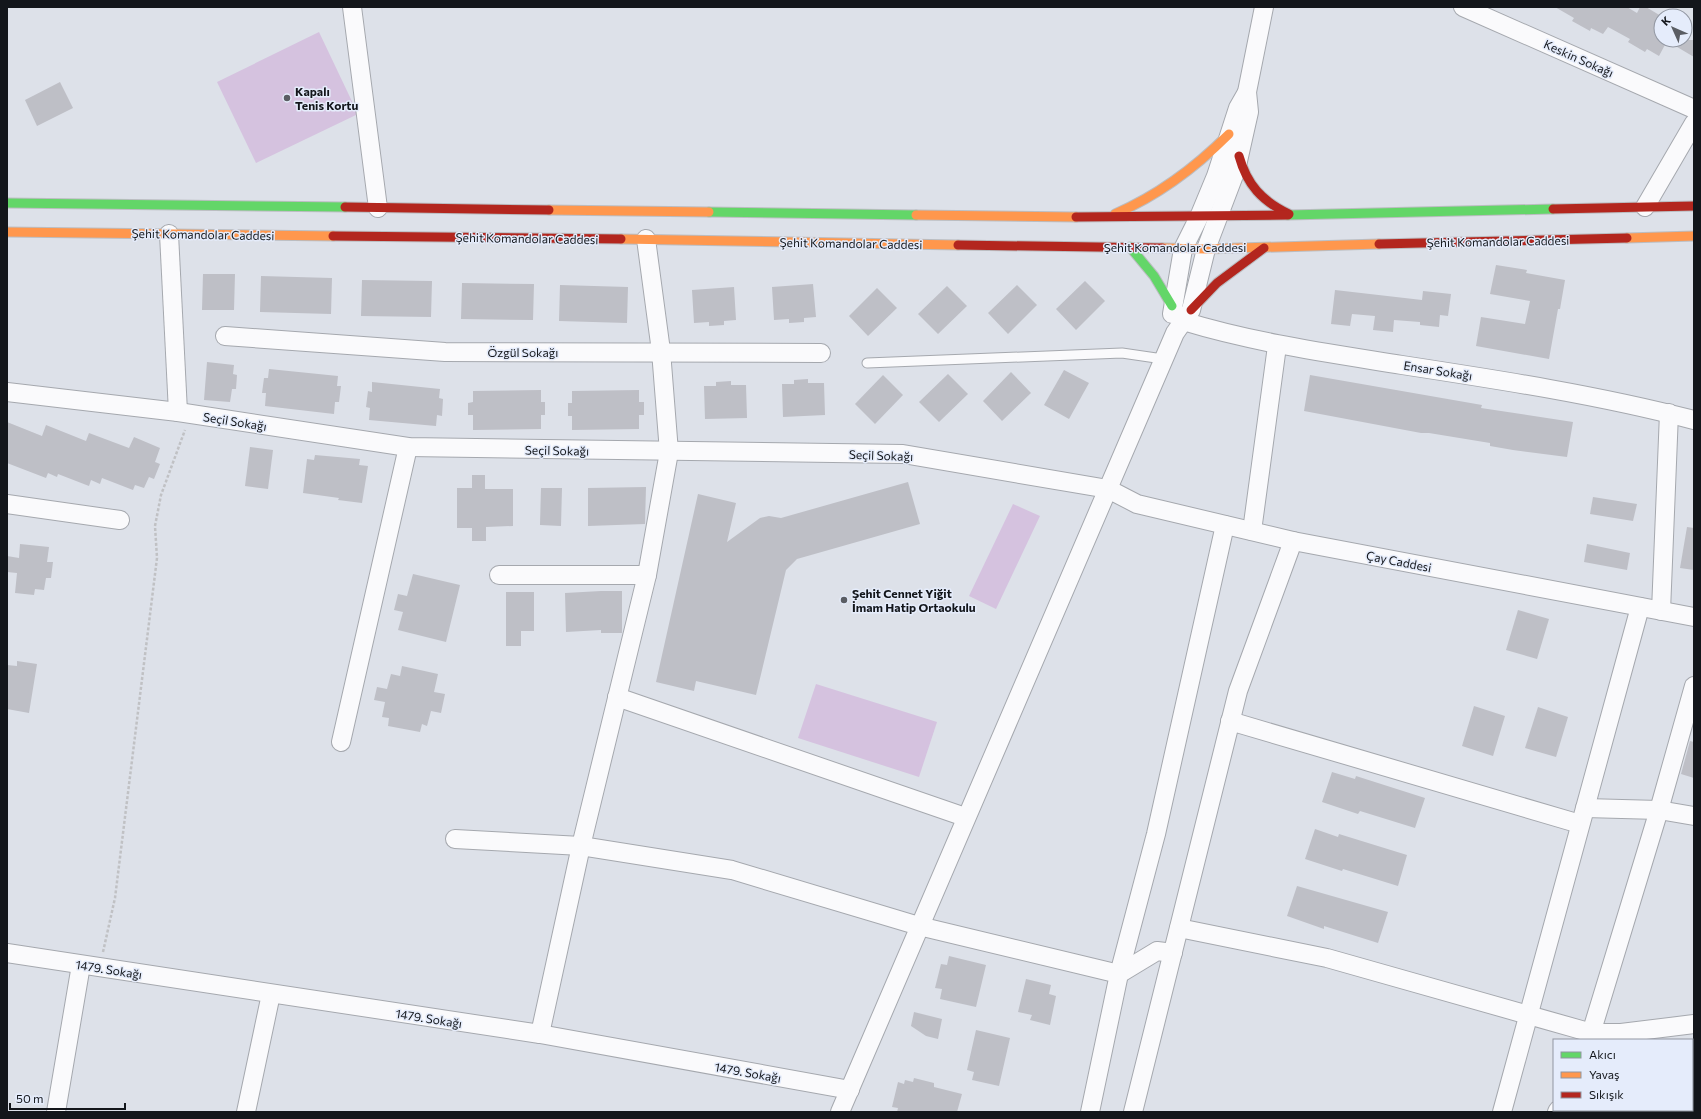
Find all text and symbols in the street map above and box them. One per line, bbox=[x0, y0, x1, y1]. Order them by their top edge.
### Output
north arrow bbox=[1653, 8, 1693, 48]
text: K bbox=[1658, 13, 1673, 28]
street label: Keskin Sokağı bbox=[1542, 36, 1616, 80]
place label: Kapalı Tenis Kortu bbox=[295, 84, 358, 112]
marker: Kapalı Tenis Kortu bbox=[282, 93, 292, 103]
street label: Şehit Komandolar Caddesi bbox=[132, 226, 274, 242]
street label: Şehit Komandolar Caddesi bbox=[456, 230, 598, 246]
street label: Şehit Komandolar Caddesi bbox=[1427, 233, 1569, 249]
street label: Şehit Komandolar Caddesi bbox=[780, 235, 922, 251]
street label: Şehit Komandolar Caddesi bbox=[1104, 240, 1246, 254]
street label: Özgül Sokağı bbox=[488, 345, 558, 359]
street label: Ensar Sokağı bbox=[1403, 358, 1473, 382]
street label: Seçil Sokağı bbox=[202, 409, 268, 433]
street label: Seçil Sokağı bbox=[525, 442, 589, 458]
street label: Seçil Sokağı bbox=[849, 447, 913, 463]
street label: Çay Caddesi bbox=[1365, 548, 1433, 574]
place label: Şehit Cennet Yiğit İmam Hatip Ortaokulu bbox=[852, 586, 976, 614]
marker: Şehit Cennet Yiğit İmam Hatip Ortaokulu bbox=[839, 595, 849, 605]
street label: 1479. Sokağı bbox=[75, 957, 143, 981]
street label: 1479. Sokağı bbox=[395, 1006, 463, 1030]
legend bbox=[1553, 1039, 1693, 1111]
text: Akıcı bbox=[1589, 1047, 1616, 1061]
street label: 1479. Sokağı bbox=[714, 1059, 782, 1085]
text: Yavaş bbox=[1589, 1067, 1620, 1081]
scale bar bbox=[10, 1085, 125, 1111]
text: Sıkışık bbox=[1589, 1087, 1624, 1101]
text: 50 m bbox=[16, 1091, 44, 1105]

